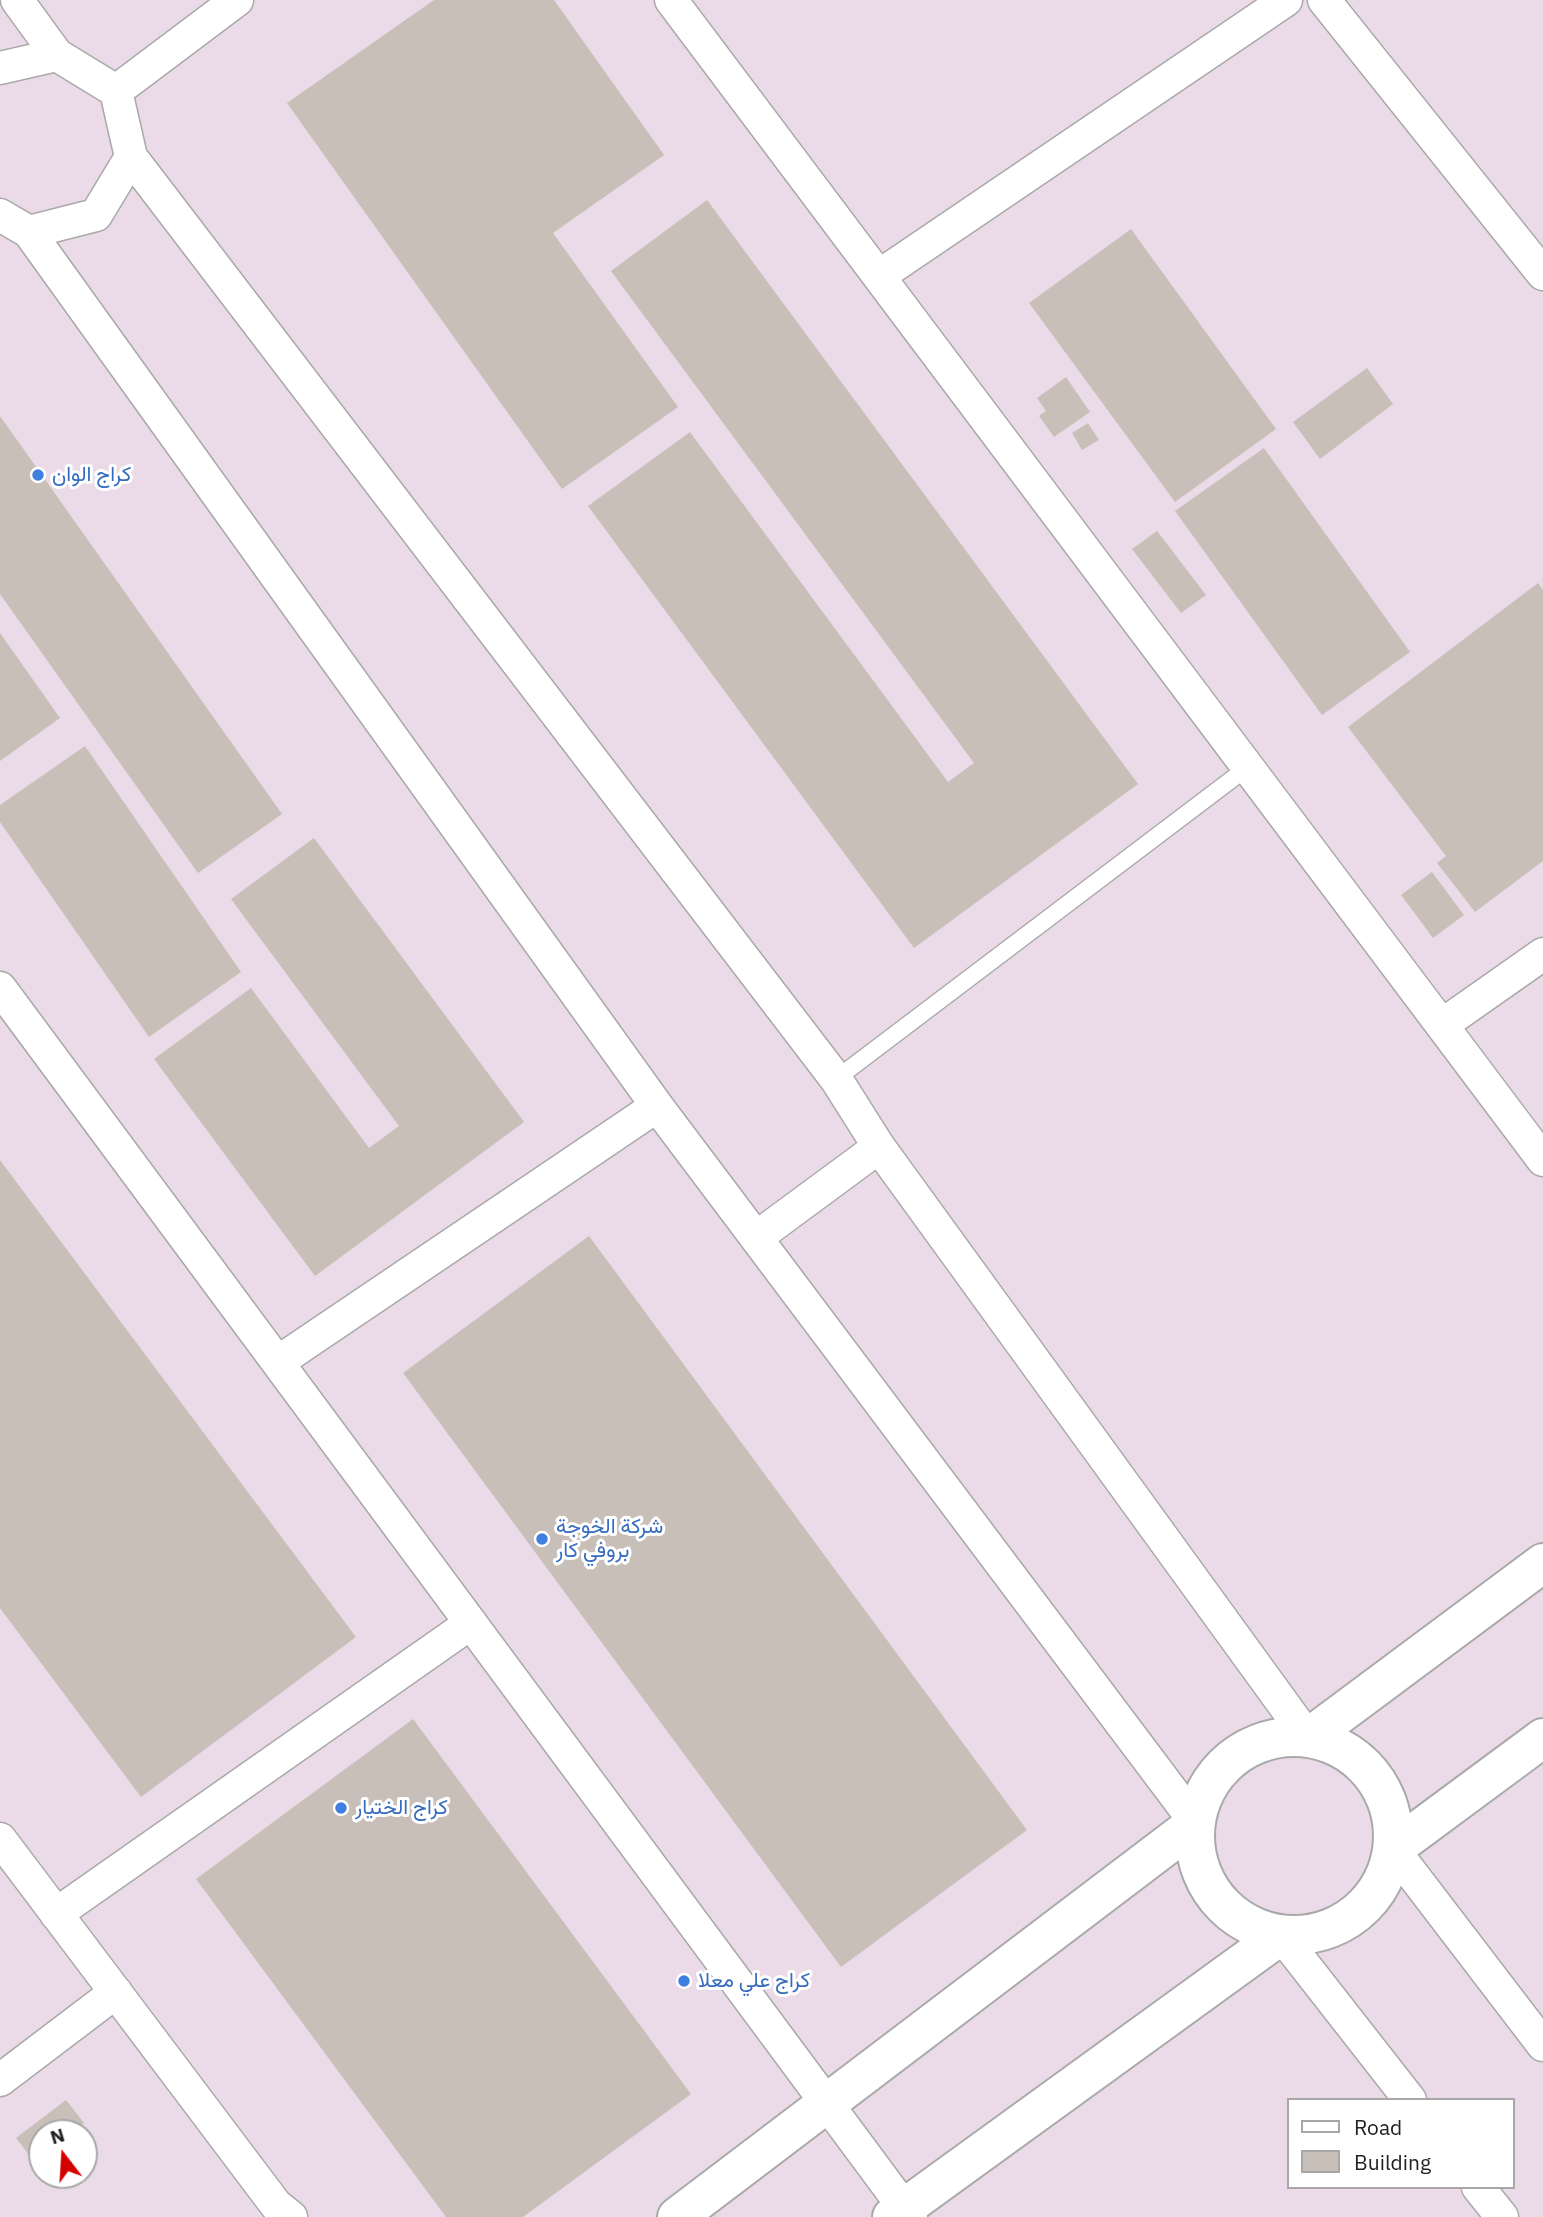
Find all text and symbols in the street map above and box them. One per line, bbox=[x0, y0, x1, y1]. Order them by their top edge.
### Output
place label: كراج الوان bbox=[52, 462, 131, 488]
marker: كراج الوان bbox=[30, 467, 46, 483]
place label: شركة الخوجة بروفي كار bbox=[556, 1514, 663, 1564]
marker: شركة الخوجة بروفي كار bbox=[534, 1531, 550, 1547]
place label: كراج الختيار bbox=[355, 1795, 448, 1821]
marker: كراج الختيار bbox=[333, 1800, 349, 1816]
place label: كراج علي معلا bbox=[698, 1968, 810, 1994]
marker: كراج علي معلا bbox=[676, 1973, 692, 1989]
legend bbox=[1288, 2098, 1515, 2189]
text: Road bbox=[1354, 2113, 1402, 2141]
north arrow bbox=[28, 2119, 98, 2189]
text: N bbox=[47, 2122, 68, 2149]
text: Building bbox=[1354, 2148, 1431, 2176]

